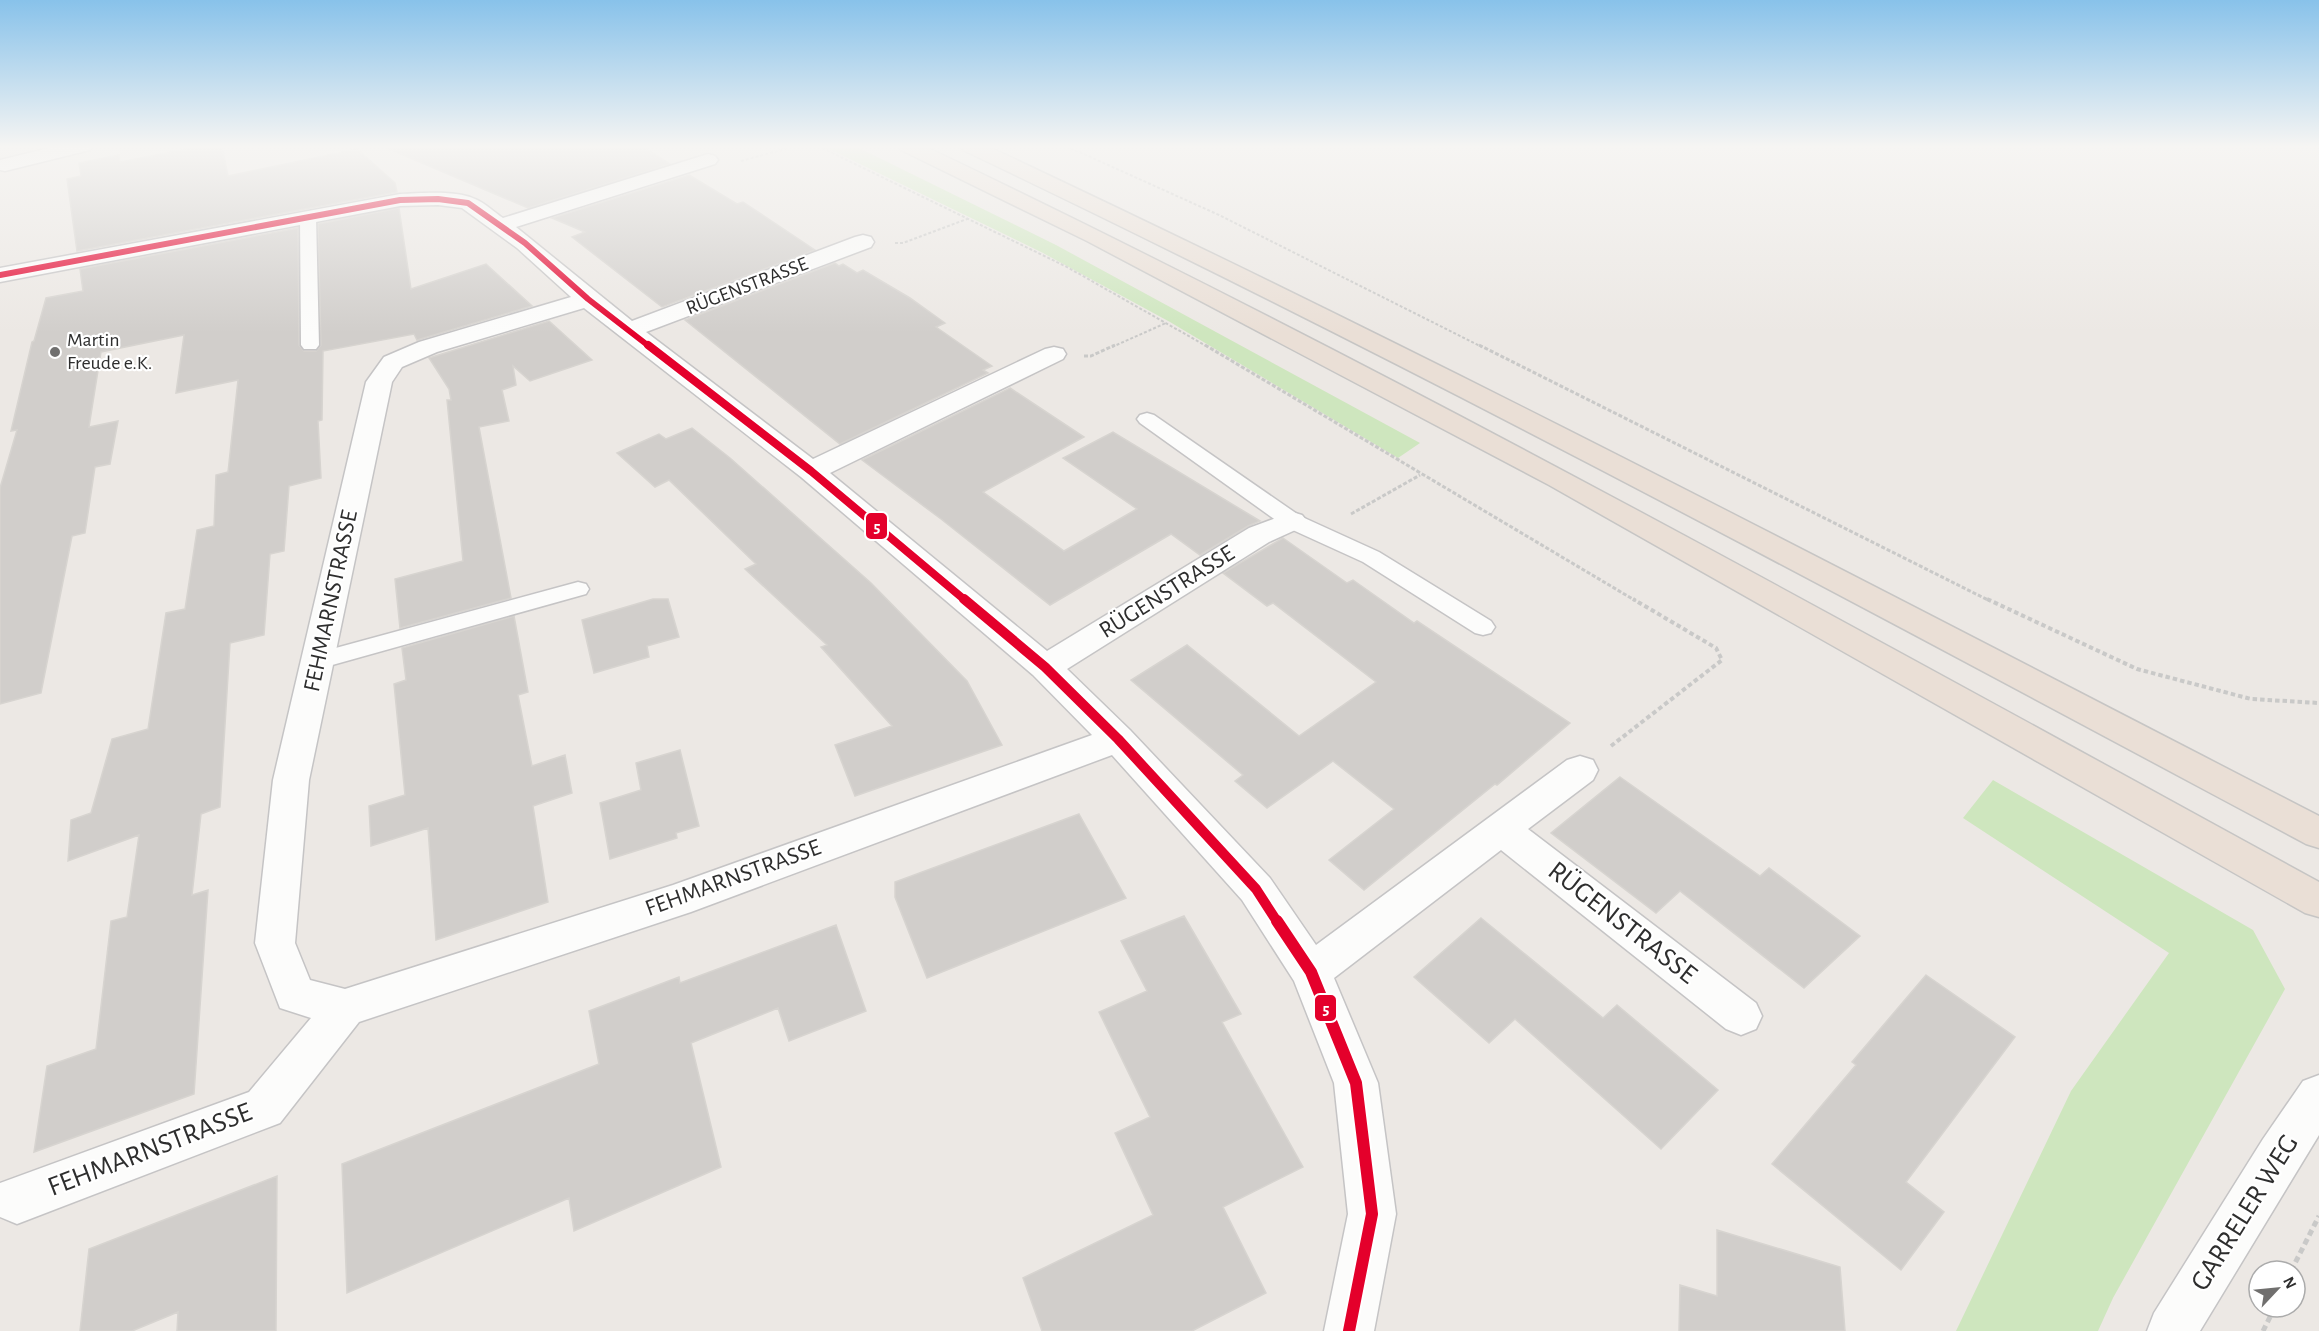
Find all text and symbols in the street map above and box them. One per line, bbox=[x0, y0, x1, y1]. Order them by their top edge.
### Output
street label: RÜGENSTRASSE bbox=[683, 253, 811, 318]
place label: Martin Freude e.K. bbox=[67, 330, 152, 373]
marker: Martin Freude e.K. bbox=[48, 345, 62, 359]
street label: FEHMARNSTRASSE bbox=[300, 508, 362, 694]
line badge: 5 bbox=[865, 512, 888, 540]
text: 5 bbox=[874, 519, 881, 535]
street label: RÜGENSTRASSE bbox=[1095, 540, 1239, 643]
street label: FEHMARNSTRASSE bbox=[642, 835, 824, 921]
street label: RÜGENSTRASSE bbox=[1542, 855, 1703, 989]
line badge: 5 bbox=[1314, 994, 1337, 1022]
text: 5 bbox=[1323, 1001, 1330, 1017]
street label: FEHMARNSTRASSE bbox=[44, 1098, 256, 1202]
street label: GARRELER WEG bbox=[2186, 1130, 2304, 1296]
north arrow bbox=[2247, 1259, 2307, 1319]
text: N bbox=[2280, 1274, 2299, 1291]

